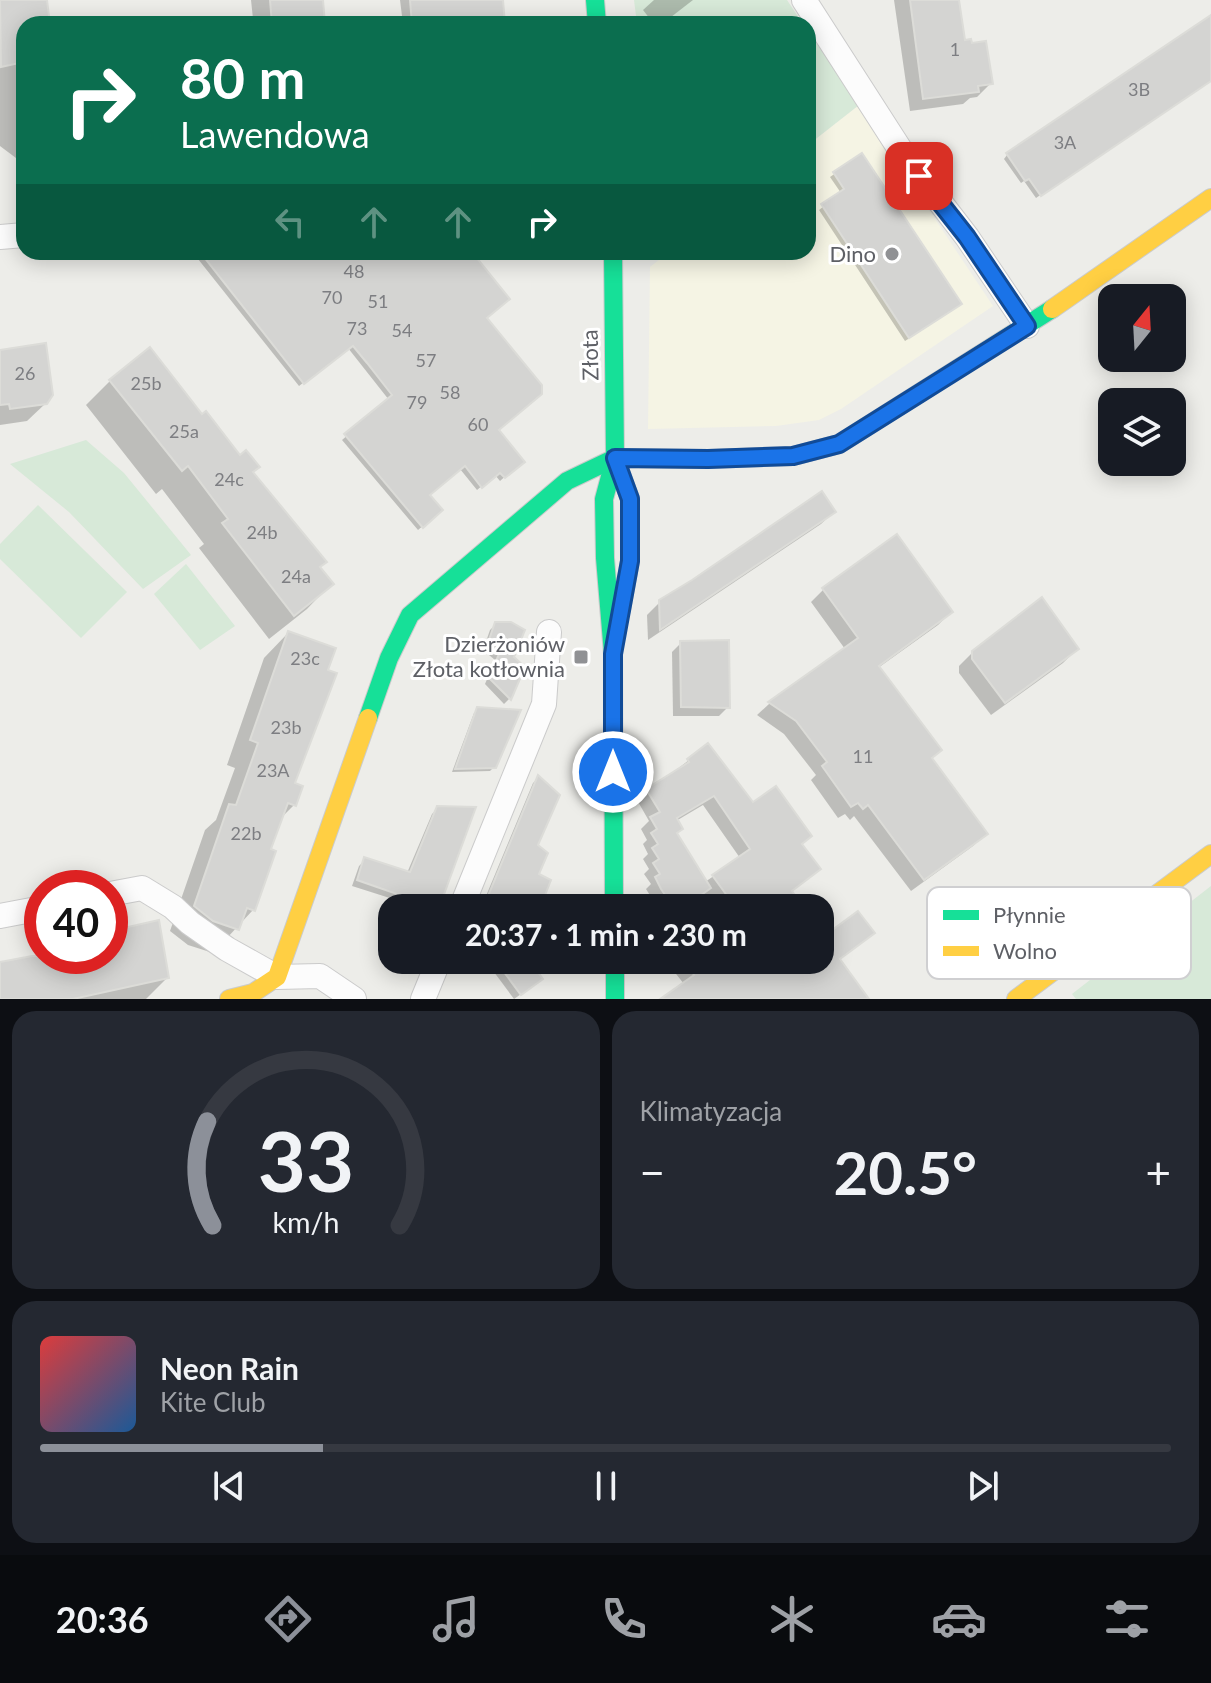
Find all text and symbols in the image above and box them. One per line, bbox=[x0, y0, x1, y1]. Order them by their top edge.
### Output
house number: 1 bbox=[950, 38, 960, 60]
text: 80 m bbox=[180, 44, 305, 111]
icon: right bbox=[48, 48, 152, 152]
house number: 3B bbox=[1128, 78, 1150, 100]
text: Lawendowa bbox=[180, 112, 370, 156]
house number: 3A bbox=[1054, 131, 1077, 153]
pin bbox=[885, 142, 953, 210]
icon: arrive bbox=[897, 154, 941, 198]
icon: left bbox=[268, 200, 312, 244]
icon: ahead bbox=[352, 200, 396, 244]
icon: ahead bbox=[436, 200, 480, 244]
icon: right bbox=[520, 200, 564, 244]
place label: Dino bbox=[829, 240, 876, 267]
marker: Dino bbox=[883, 245, 901, 263]
house number: 48 bbox=[344, 260, 364, 282]
north arrow bbox=[1098, 284, 1186, 372]
map controls bbox=[1098, 284, 1186, 476]
house number: 70 bbox=[322, 286, 342, 308]
house number: 51 bbox=[368, 290, 388, 312]
house number: 73 bbox=[347, 317, 367, 339]
house number: 54 bbox=[392, 319, 412, 341]
street label: Złota bbox=[576, 329, 603, 381]
house number: 57 bbox=[416, 349, 436, 371]
house number: 26 bbox=[15, 362, 35, 384]
house number: 25b bbox=[131, 372, 161, 394]
house number: 58 bbox=[440, 381, 460, 403]
button: layers bbox=[1098, 388, 1186, 476]
house number: 79 bbox=[407, 391, 427, 413]
house number: 60 bbox=[468, 413, 488, 435]
house number: 25a bbox=[169, 420, 199, 442]
house number: 24c bbox=[214, 468, 244, 490]
house number: 24b bbox=[247, 521, 277, 543]
house number: 24a bbox=[281, 565, 311, 587]
place label: Dzierżoniów Złota kotłownia bbox=[413, 630, 565, 682]
house number: 23c bbox=[290, 647, 320, 669]
marker: Dzierżoniów Złota kotłownia bbox=[572, 648, 590, 666]
house number: 23b bbox=[271, 716, 301, 738]
position arrow bbox=[571, 730, 655, 814]
house number: 11 bbox=[853, 745, 873, 767]
house number: 23A bbox=[256, 759, 290, 781]
house number: 22b bbox=[231, 822, 261, 844]
speed limit sign: 40 bbox=[24, 870, 128, 974]
legend bbox=[927, 887, 1191, 979]
text: Płynnie bbox=[993, 901, 1066, 928]
text: 20:37 · 1 min · 230 m bbox=[465, 916, 747, 952]
text: Wolno bbox=[993, 937, 1057, 964]
text: Klimatyzacja bbox=[640, 1095, 782, 1127]
text: 33 bbox=[258, 1110, 354, 1210]
text: 20.5° bbox=[833, 1136, 977, 1208]
text: − bbox=[640, 1146, 665, 1198]
text: + bbox=[1145, 1146, 1171, 1198]
text: km/h bbox=[272, 1205, 339, 1239]
text: Neon Rain bbox=[160, 1350, 299, 1386]
text: Kite Club bbox=[160, 1386, 266, 1418]
icon: previous bbox=[207, 1464, 251, 1508]
icon: pause bbox=[584, 1464, 628, 1508]
icon: next bbox=[961, 1464, 1005, 1508]
icon: directions bbox=[260, 1591, 316, 1647]
icon: music bbox=[428, 1591, 484, 1647]
icon: phone bbox=[596, 1591, 652, 1647]
icon: climate bbox=[764, 1591, 820, 1647]
icon: car bbox=[931, 1591, 987, 1647]
icon: filters bbox=[1099, 1591, 1155, 1647]
text: 20:36 bbox=[56, 1597, 149, 1641]

